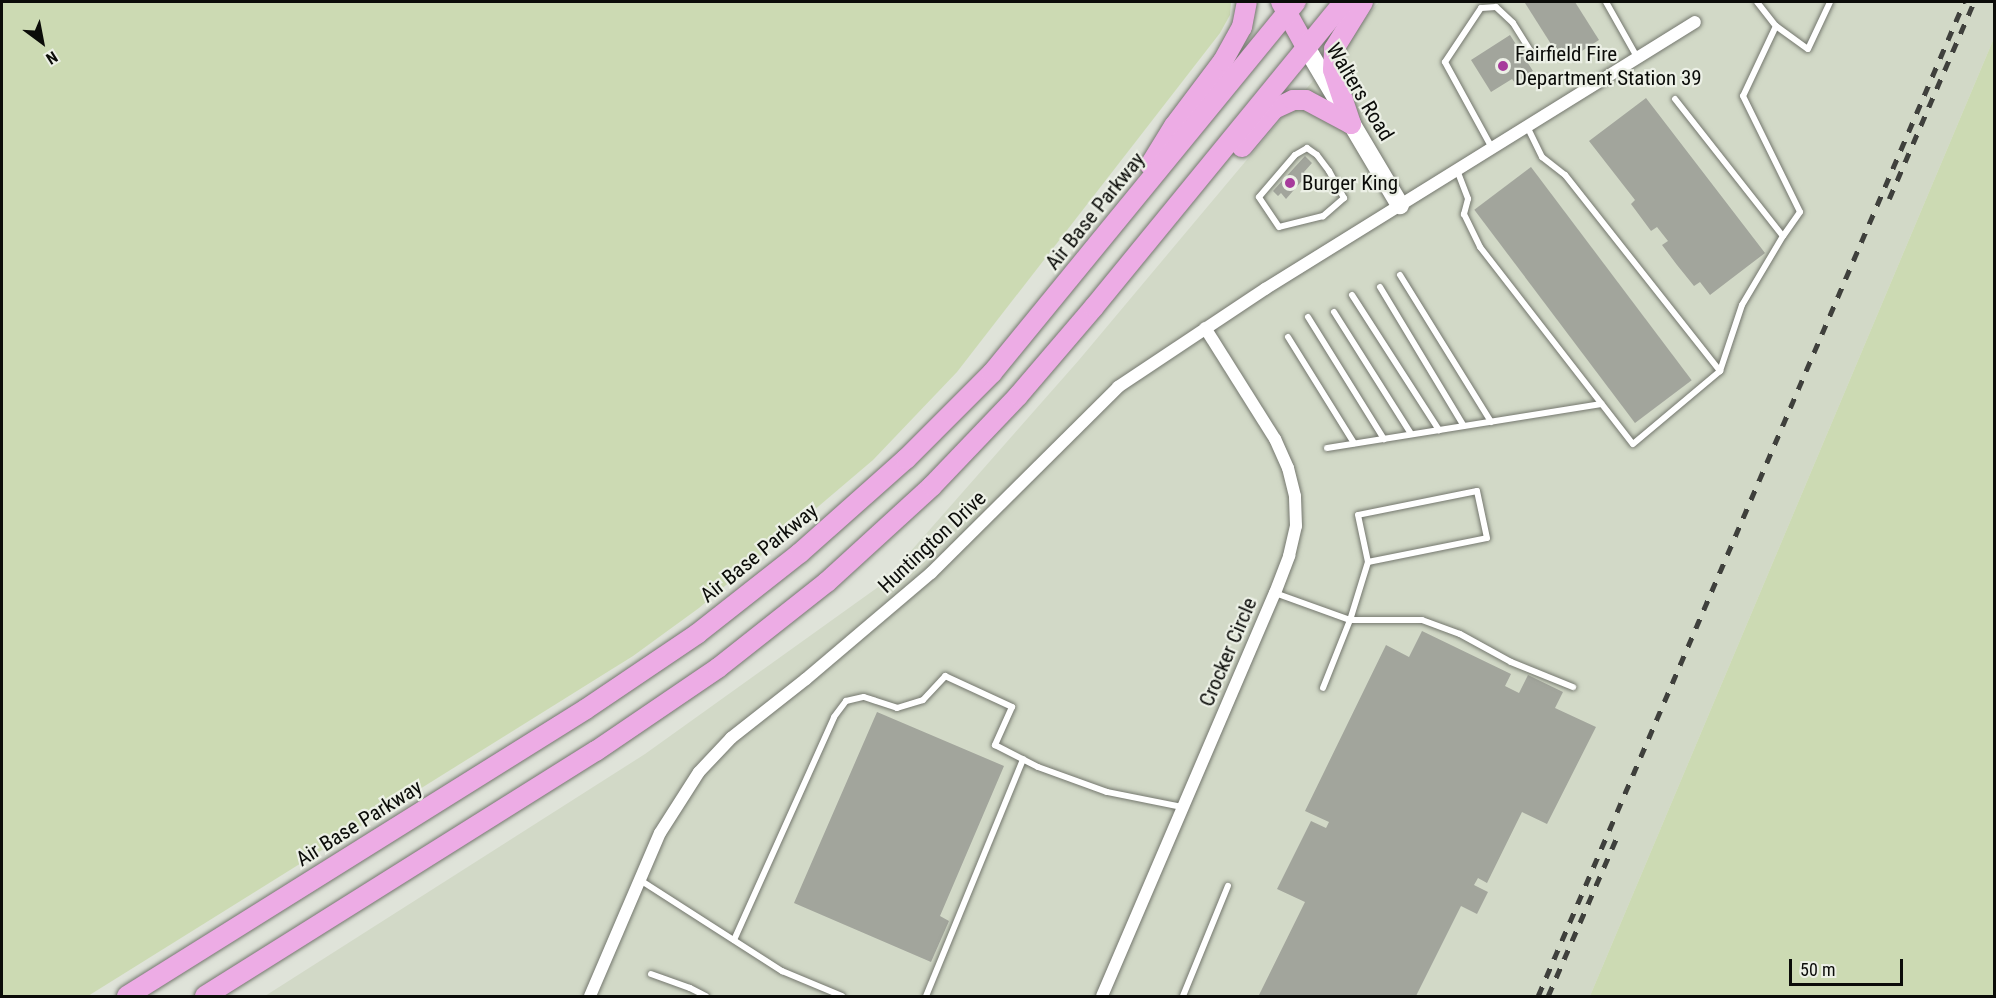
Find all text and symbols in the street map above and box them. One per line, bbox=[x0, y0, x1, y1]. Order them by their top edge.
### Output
north arrow bbox=[12, 12, 72, 72]
street label: Walters Road bbox=[1321, 39, 1399, 145]
place label: Fairfield Fire Department Station 39 bbox=[1515, 41, 1702, 91]
text: N bbox=[43, 47, 61, 68]
marker: Fairfield Fire Department Station 39 bbox=[1496, 59, 1510, 73]
street label: Air Base Parkway bbox=[1040, 147, 1150, 275]
place label: Burger King bbox=[1302, 170, 1398, 196]
marker: Burger King bbox=[1283, 176, 1297, 190]
street label: Huntington Drive bbox=[873, 486, 991, 598]
street label: Air Base Parkway bbox=[695, 498, 823, 608]
street label: Crocker Circle bbox=[1194, 594, 1262, 710]
street label: Air Base Parkway bbox=[291, 774, 427, 872]
scale bar bbox=[1792, 947, 1906, 985]
text: 50 m bbox=[1800, 959, 1835, 980]

